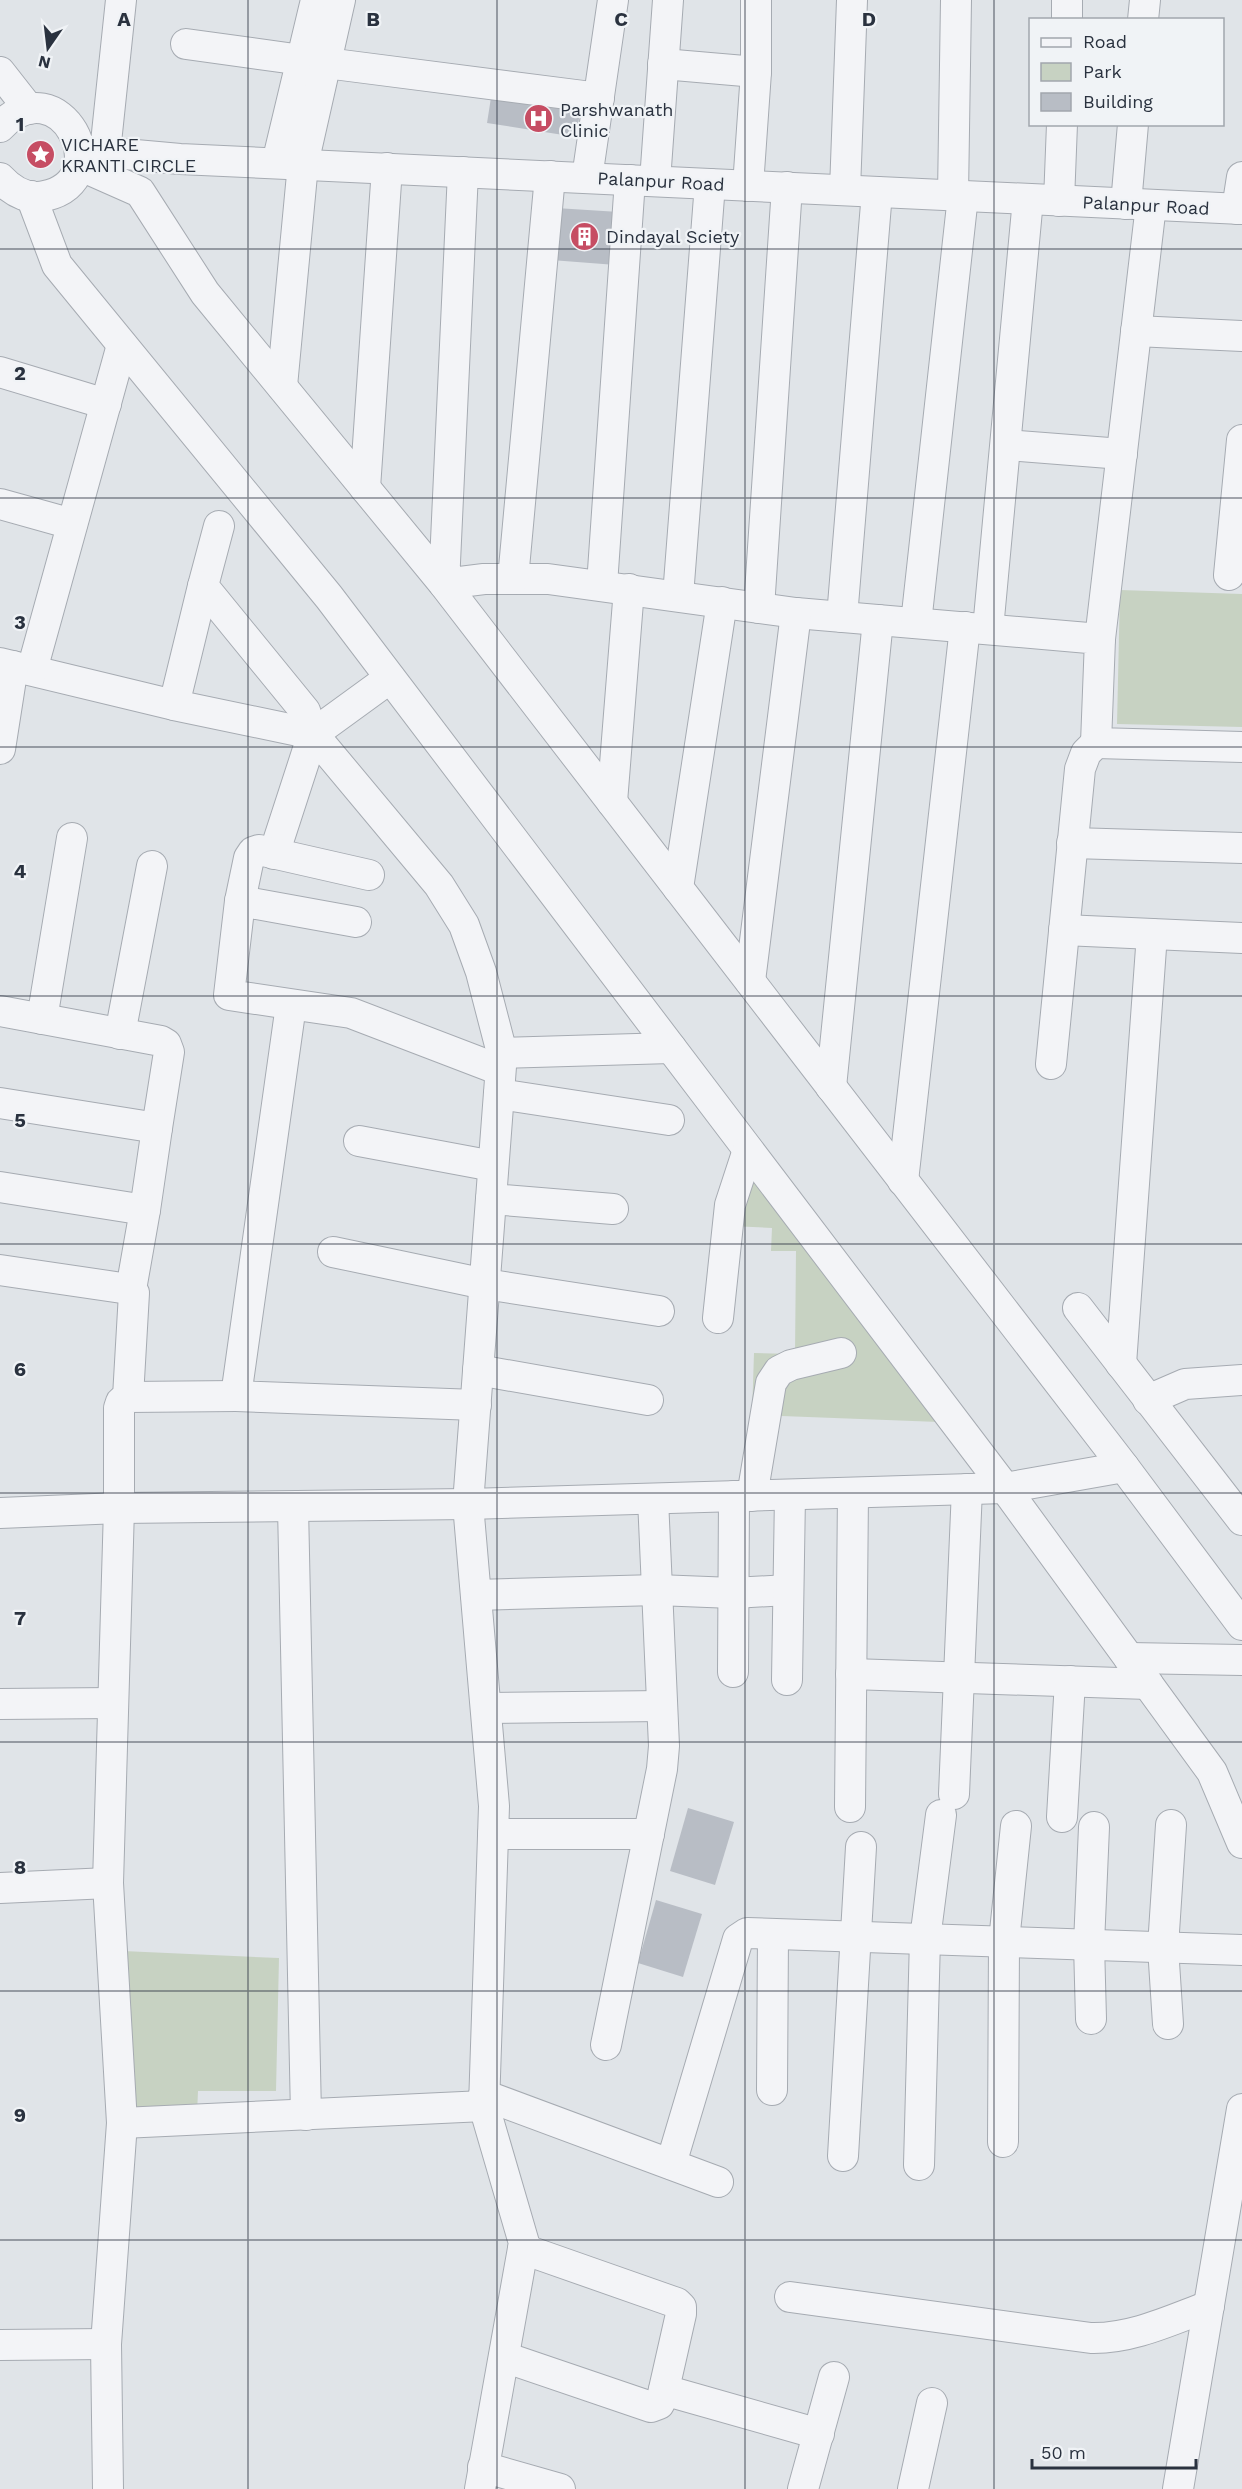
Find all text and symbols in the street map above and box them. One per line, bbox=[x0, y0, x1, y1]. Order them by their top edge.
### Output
text: A bbox=[117, 7, 131, 31]
text: B bbox=[366, 7, 380, 31]
text: C bbox=[614, 7, 628, 31]
text: D bbox=[862, 7, 876, 31]
north arrow bbox=[18, 18, 78, 78]
legend bbox=[1029, 18, 1224, 126]
text: Road bbox=[1083, 31, 1127, 52]
text: N bbox=[36, 51, 53, 73]
text: Park bbox=[1083, 61, 1122, 82]
text: Building bbox=[1083, 91, 1153, 112]
place label: Parshwanath Clinic bbox=[560, 99, 673, 141]
hospital icon: Parshwanath Clinic bbox=[523, 103, 555, 135]
text: 1 bbox=[16, 112, 24, 136]
place label: VICHARE KRANTI CIRCLE bbox=[61, 134, 196, 176]
place icon: VICHARE KRANTI CIRCLE bbox=[24, 138, 56, 170]
street label: Palanpur Road bbox=[597, 167, 725, 195]
street label: Palanpur Road bbox=[1082, 191, 1210, 219]
building icon: Dindayal Sciety bbox=[569, 220, 601, 252]
place label: Dindayal Sciety bbox=[606, 226, 740, 247]
text: 2 bbox=[14, 361, 26, 385]
text: 3 bbox=[14, 610, 26, 634]
text: 4 bbox=[14, 859, 27, 883]
text: 5 bbox=[14, 1108, 26, 1132]
text: 6 bbox=[14, 1357, 26, 1381]
text: 7 bbox=[14, 1606, 26, 1630]
text: 8 bbox=[14, 1855, 26, 1879]
text: 9 bbox=[14, 2103, 26, 2127]
scale bar bbox=[1032, 2432, 1196, 2470]
text: 50 m bbox=[1041, 2442, 1086, 2463]

